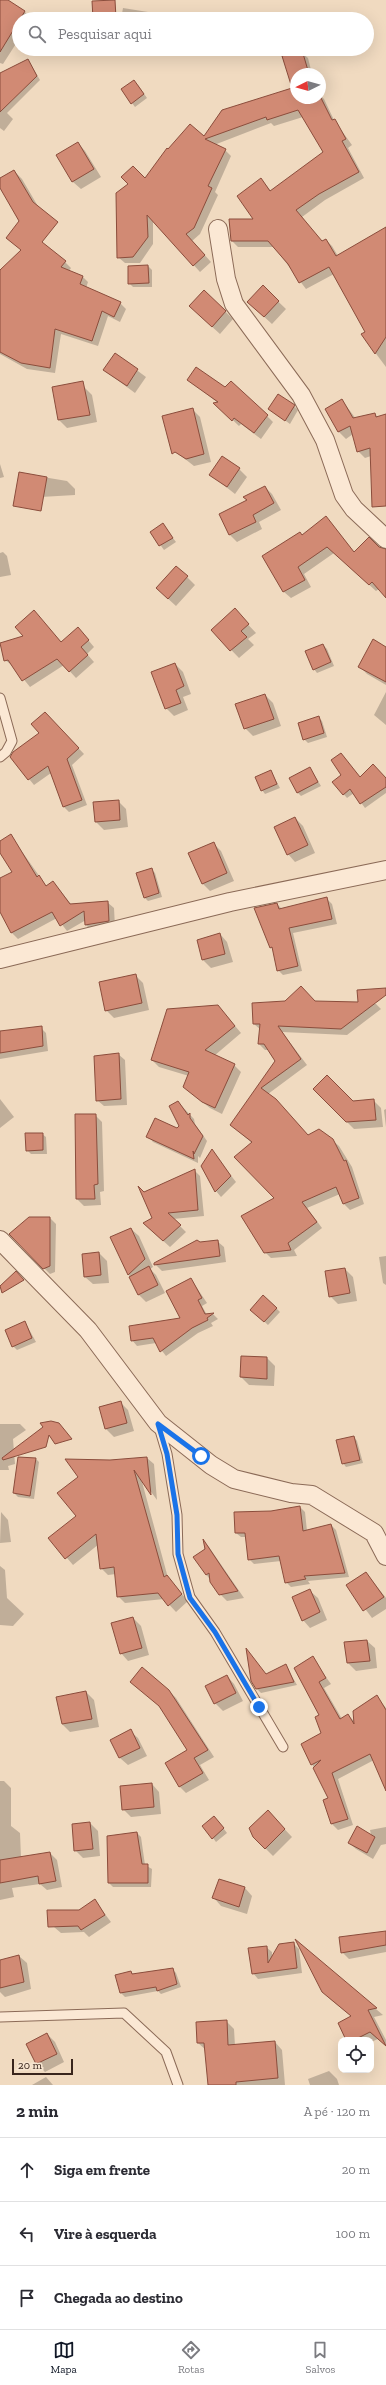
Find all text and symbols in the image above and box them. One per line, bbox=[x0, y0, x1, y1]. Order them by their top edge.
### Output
search box bbox=[12, 12, 374, 56]
icon: search bbox=[26, 23, 48, 45]
text: Pesquisar aqui bbox=[58, 25, 152, 43]
north arrow bbox=[290, 68, 326, 104]
route start bbox=[192, 1447, 210, 1465]
route end bbox=[250, 1698, 268, 1716]
map controls bbox=[338, 2037, 374, 2073]
button: locate bbox=[338, 2037, 374, 2073]
scale bar bbox=[12, 2057, 73, 2076]
text: 20 m bbox=[18, 2059, 42, 2072]
text: 2 min bbox=[16, 2101, 58, 2121]
text: A pé · 120 m bbox=[304, 2104, 370, 2119]
icon: ahead bbox=[16, 2159, 38, 2181]
text: Siga em frente bbox=[54, 2161, 150, 2179]
text: 20 m bbox=[342, 2162, 370, 2177]
icon: left bbox=[16, 2223, 38, 2245]
text: Vire à esquerda bbox=[54, 2225, 157, 2243]
text: 100 m bbox=[336, 2226, 370, 2241]
icon: arrive bbox=[16, 2287, 38, 2309]
text: Chegada ao destino bbox=[54, 2289, 183, 2307]
tab: Mapa bbox=[51, 2339, 77, 2376]
tab: Rotas bbox=[178, 2339, 204, 2376]
tab: Salvos bbox=[306, 2339, 335, 2376]

